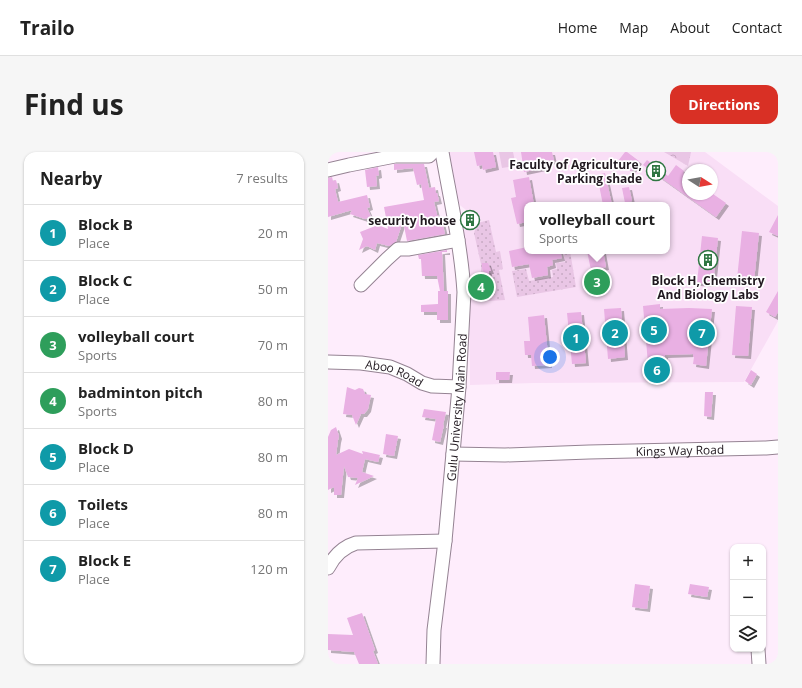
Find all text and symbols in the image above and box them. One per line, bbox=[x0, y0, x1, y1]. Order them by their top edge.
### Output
text: Trailo bbox=[20, 15, 74, 41]
text: Home bbox=[558, 18, 597, 37]
text: Map bbox=[619, 18, 648, 37]
text: About bbox=[670, 18, 710, 37]
text: Contact bbox=[732, 18, 782, 37]
text: Find us bbox=[24, 85, 124, 123]
button: Directions bbox=[670, 85, 778, 124]
place label: Faculty of Agriculture, Parking shade bbox=[509, 156, 642, 187]
building icon: Faculty of Agriculture, Parking shade bbox=[645, 160, 667, 182]
north arrow bbox=[682, 164, 718, 200]
text: Nearby bbox=[40, 167, 102, 190]
text: 7 results bbox=[236, 169, 288, 187]
popup bbox=[524, 202, 670, 254]
building icon: security house bbox=[459, 209, 481, 231]
text: volleyball court bbox=[539, 209, 655, 229]
place label: security house bbox=[368, 212, 456, 229]
text: Block B bbox=[78, 214, 133, 234]
text: 1 bbox=[49, 224, 57, 242]
text: 20 m bbox=[258, 224, 288, 242]
text: Sports bbox=[539, 229, 578, 247]
text: Place bbox=[78, 234, 110, 252]
building icon: Block H, Chemistry And Biology Labs bbox=[697, 249, 719, 271]
pin: 3 bbox=[584, 267, 610, 297]
text: Block C bbox=[78, 270, 132, 290]
pin: 4 bbox=[468, 272, 494, 302]
place label: Block H, Chemistry And Biology Labs bbox=[651, 272, 765, 303]
text: 2 bbox=[49, 280, 57, 298]
text: 50 m bbox=[258, 280, 288, 298]
text: Place bbox=[78, 290, 110, 308]
pin: 5 bbox=[641, 315, 667, 345]
pin: 2 bbox=[602, 318, 628, 348]
pin: 7 bbox=[689, 318, 715, 348]
pin: 1 bbox=[563, 323, 589, 353]
text: volleyball court bbox=[78, 326, 194, 346]
street label: Gulu University Main Road bbox=[442, 333, 470, 482]
text: 3 bbox=[49, 336, 57, 354]
text: 70 m bbox=[258, 336, 288, 354]
text: Sports bbox=[78, 346, 117, 364]
your location bbox=[540, 347, 560, 367]
street label: Aboo Road bbox=[364, 355, 427, 390]
pin: 6 bbox=[644, 355, 670, 385]
text: badminton pitch bbox=[78, 382, 203, 402]
text: 4 bbox=[49, 392, 57, 410]
text: 80 m bbox=[258, 392, 288, 410]
text: Sports bbox=[78, 402, 117, 420]
text: Block D bbox=[78, 438, 134, 458]
street label: Kings Way Road bbox=[635, 440, 724, 459]
text: 5 bbox=[49, 448, 57, 466]
text: 80 m bbox=[258, 448, 288, 466]
text: Place bbox=[78, 458, 110, 476]
text: Toilets bbox=[78, 494, 128, 514]
text: 6 bbox=[49, 504, 57, 522]
text: 80 m bbox=[258, 504, 288, 522]
text: Place bbox=[78, 514, 110, 532]
map controls bbox=[730, 544, 766, 652]
button: + bbox=[730, 544, 766, 580]
text: Block E bbox=[78, 550, 131, 570]
text: 7 bbox=[49, 560, 57, 578]
text: 120 m bbox=[250, 560, 288, 578]
text: Place bbox=[78, 570, 110, 588]
button: − bbox=[730, 580, 766, 616]
button: layers bbox=[730, 616, 766, 652]

